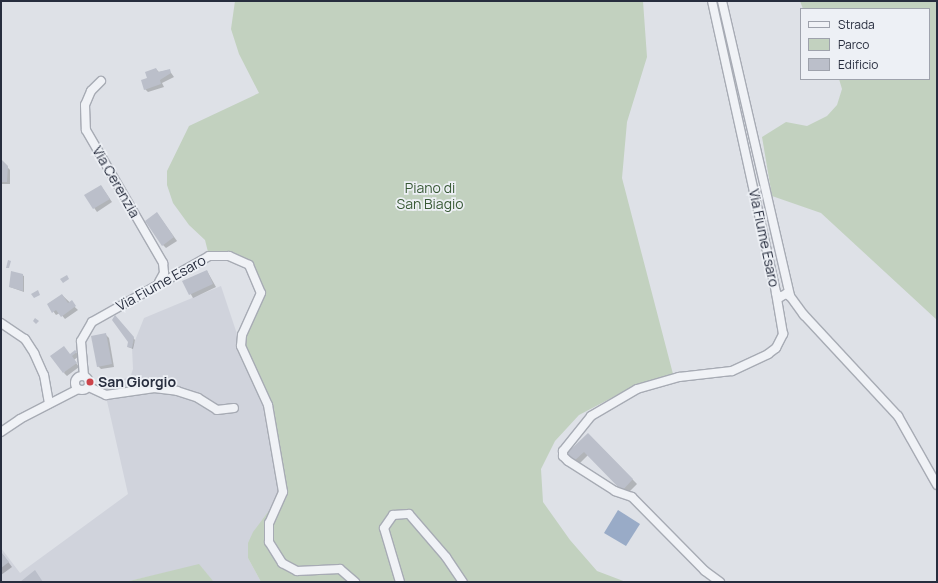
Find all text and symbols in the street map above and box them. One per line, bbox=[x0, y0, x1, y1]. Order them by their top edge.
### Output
legend bbox=[800, 8, 930, 80]
text: Strada bbox=[838, 16, 875, 33]
text: Parco bbox=[838, 36, 869, 53]
text: Edificio bbox=[838, 56, 878, 73]
street label: Via Cerenzia bbox=[89, 143, 143, 221]
park label: Piano di San Biagio bbox=[397, 180, 463, 212]
street label: Via Fiume Esaro bbox=[745, 187, 783, 289]
street label: Via Fiume Esaro bbox=[113, 251, 209, 315]
place label: San Giorgio bbox=[98, 374, 176, 390]
marker: San Giorgio bbox=[85, 377, 95, 387]

